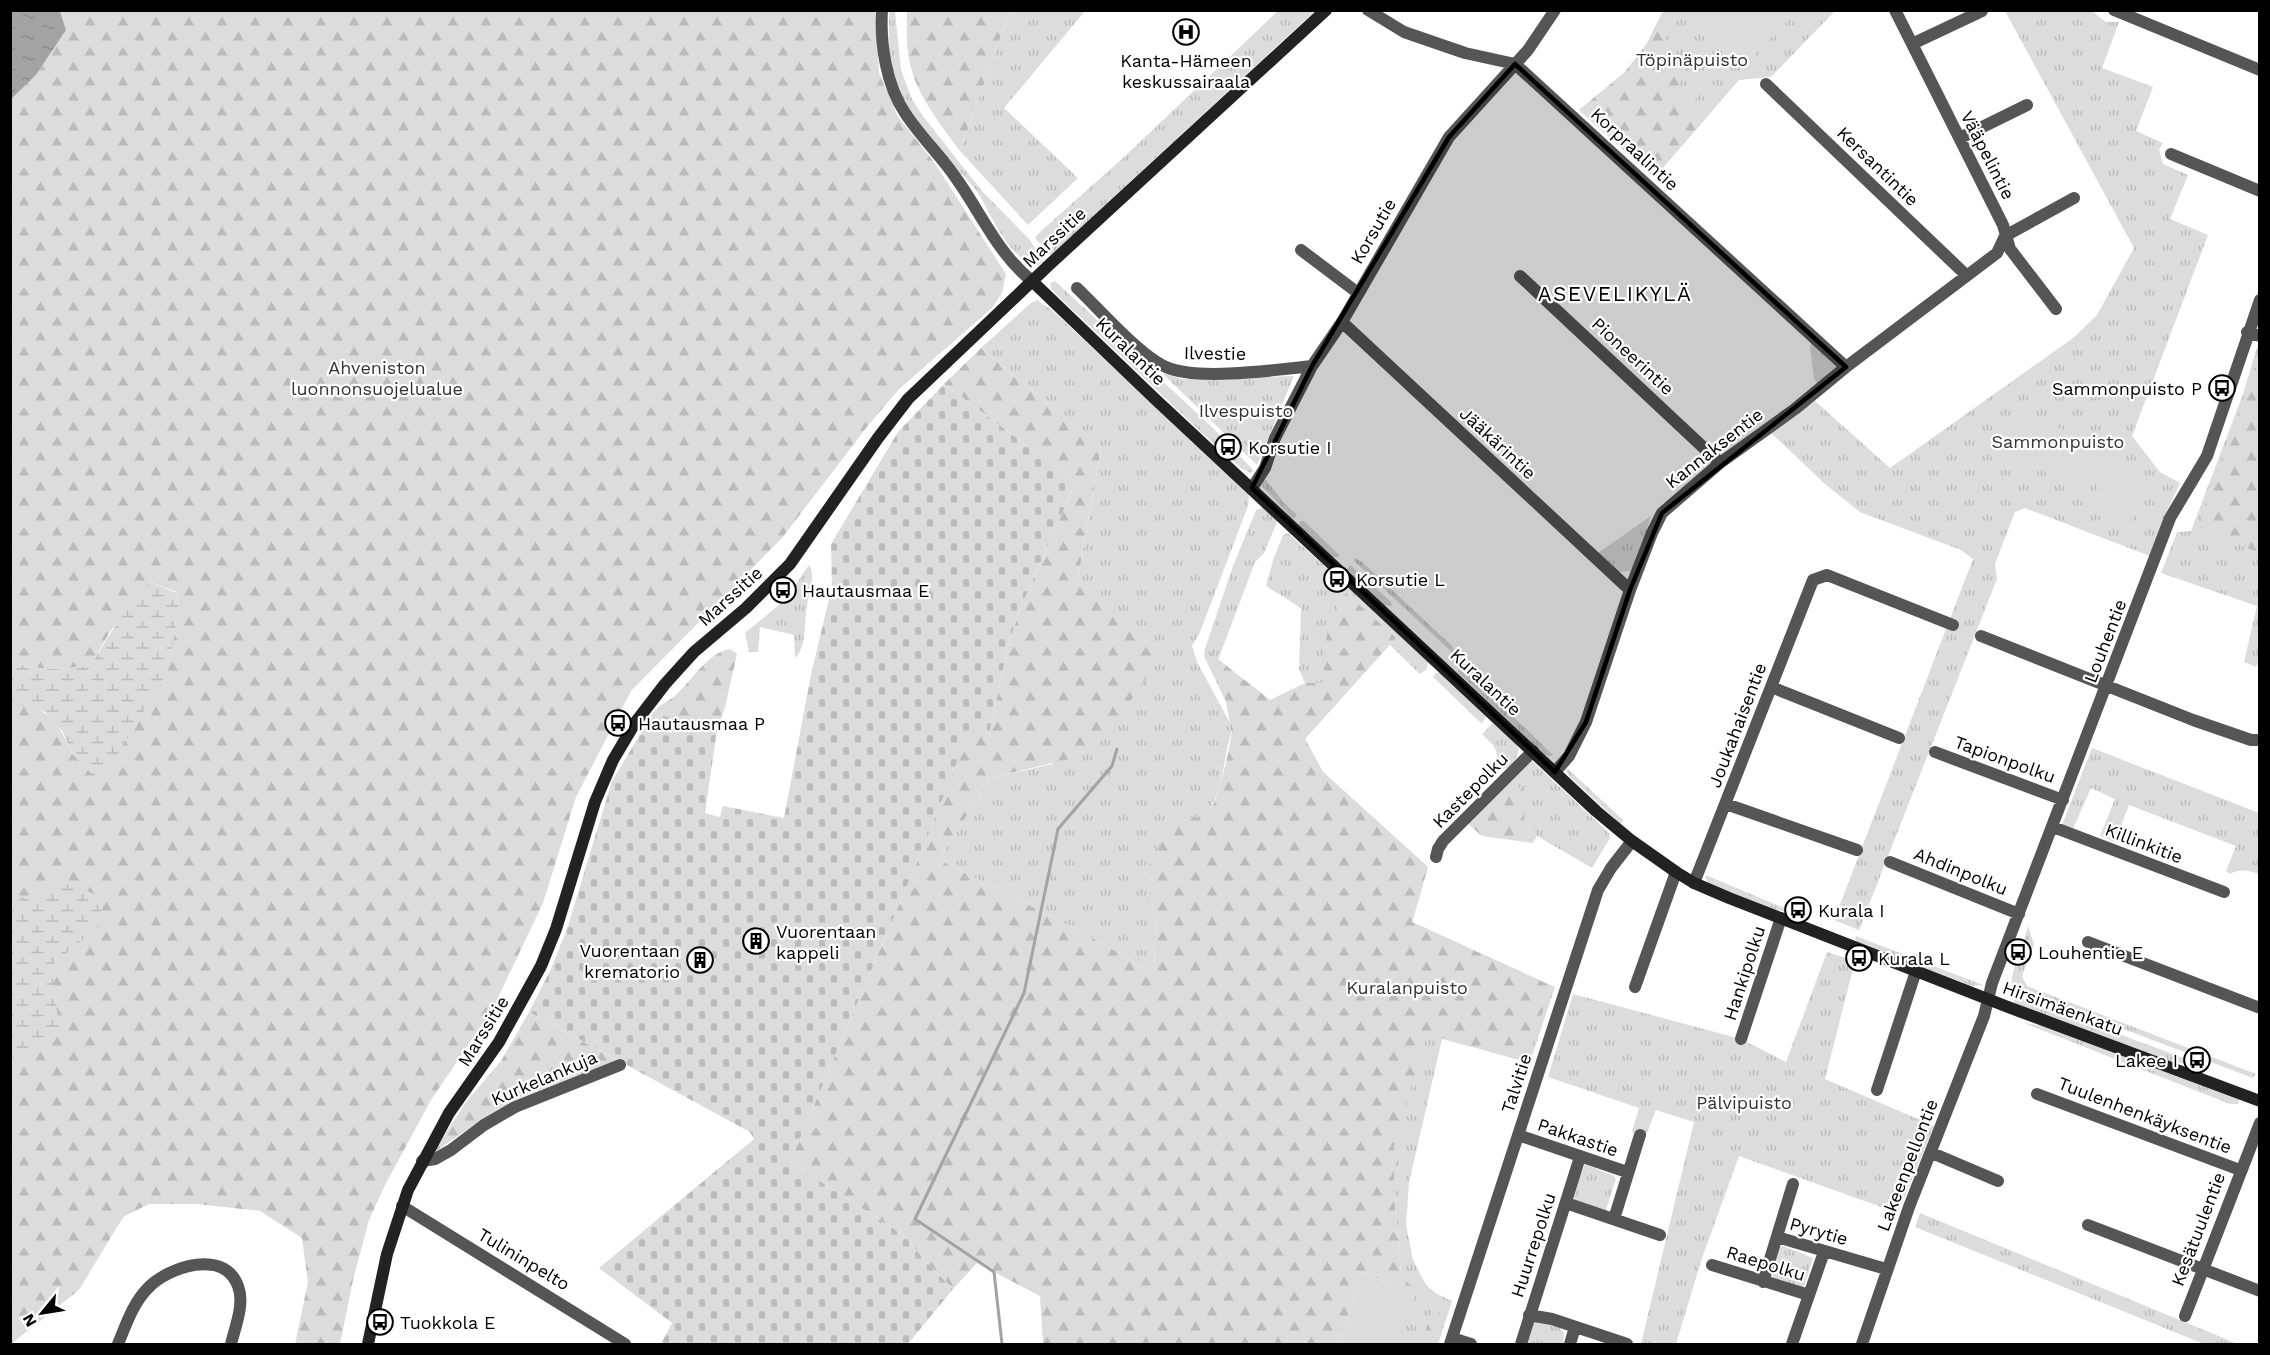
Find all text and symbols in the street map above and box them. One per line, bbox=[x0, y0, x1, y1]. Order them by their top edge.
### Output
hospital icon: Kanta-Hämeen keskussairaala bbox=[1171, 17, 1201, 47]
park label: Töpinäpuisto bbox=[1636, 49, 1748, 70]
place label: Kanta-Hämeen keskussairaala bbox=[1120, 50, 1252, 92]
street label: Korpraalintie bbox=[1587, 103, 1683, 195]
street label: Vääpelintie bbox=[1957, 107, 2019, 203]
street label: Kersantintie bbox=[1833, 122, 1923, 210]
street label: Korsutie bbox=[1346, 195, 1400, 267]
street label: Marssitie bbox=[1018, 202, 1090, 272]
district label: ASEVELIKYLÄ bbox=[1538, 281, 1692, 306]
street label: Kuralantie bbox=[1092, 312, 1170, 390]
street label: Pioneerintie bbox=[1588, 313, 1678, 399]
street label: Ilvestie bbox=[1184, 342, 1246, 364]
park label: Ahveniston luonnonsuojelualue bbox=[291, 357, 463, 399]
bus stop icon: Sammonpuisto P bbox=[2207, 373, 2237, 403]
place label: Sammonpuisto P bbox=[2052, 378, 2202, 399]
park label: Ilvespuisto bbox=[1199, 400, 1293, 421]
street label: Jääkärintie bbox=[1456, 402, 1540, 484]
street label: Kannaksentie bbox=[1661, 403, 1767, 493]
park label: Sammonpuisto bbox=[1992, 431, 2124, 452]
bus stop icon: Korsutie I bbox=[1213, 432, 1243, 462]
place label: Korsutie I bbox=[1248, 437, 1332, 458]
street label: Marssitie bbox=[694, 562, 766, 630]
bus stop icon: Korsutie L bbox=[1322, 564, 1352, 594]
place label: Korsutie L bbox=[1356, 569, 1445, 590]
bus stop icon: Hautausmaa E bbox=[768, 575, 798, 605]
place label: Hautausmaa E bbox=[802, 580, 929, 601]
street label: Louhentie bbox=[2079, 596, 2131, 686]
street label: Kuralantie bbox=[1446, 644, 1526, 720]
street label: Joukahaisentie bbox=[1704, 660, 1770, 790]
bus stop icon: Hautausmaa P bbox=[603, 708, 633, 738]
place label: Hautausmaa P bbox=[638, 713, 765, 734]
street label: Tapionpolku bbox=[1952, 731, 2058, 787]
street label: Kastepolku bbox=[1428, 748, 1512, 832]
street label: Killinkitie bbox=[2102, 819, 2186, 867]
street label: Ahdinpolku bbox=[1911, 843, 2011, 899]
bus stop icon: Kurala I bbox=[1783, 895, 1813, 925]
place label: Kurala I bbox=[1818, 900, 1885, 921]
place label: Vuorentaan kappeli bbox=[776, 921, 876, 963]
street label: Hankipolku bbox=[1719, 923, 1769, 1023]
building icon: Vuorentaan kappeli bbox=[741, 926, 771, 956]
bus stop icon: Louhentie E bbox=[2003, 937, 2033, 967]
place label: Vuorentaan krematorio bbox=[580, 940, 680, 982]
place label: Louhentie E bbox=[2038, 942, 2143, 963]
bus stop icon: Kurala L bbox=[1844, 943, 1874, 973]
building icon: Vuorentaan krematorio bbox=[685, 945, 715, 975]
place label: Kurala L bbox=[1878, 948, 1950, 969]
street label: Hirsimäenkatu bbox=[2000, 976, 2126, 1040]
park label: Kuralanpuisto bbox=[1346, 977, 1468, 998]
street label: Marssitie bbox=[453, 992, 513, 1070]
bus stop icon: Lakee I bbox=[2182, 1045, 2212, 1075]
street label: Kurkelankuja bbox=[488, 1046, 600, 1110]
place label: Lakee I bbox=[2115, 1050, 2178, 1071]
street label: Talvitie bbox=[1497, 1051, 1535, 1115]
street label: Tuulenhenkäyksentie bbox=[2055, 1072, 2235, 1158]
park label: Pälvipuisto bbox=[1696, 1092, 1792, 1113]
street label: Lakeenpellontie bbox=[1872, 1096, 1942, 1234]
street label: Pakkastie bbox=[1535, 1113, 1621, 1161]
street label: Kesätuulentie bbox=[2167, 1169, 2229, 1289]
street label: Huurrepolku bbox=[1506, 1190, 1560, 1300]
street label: Pyrytie bbox=[1787, 1213, 1851, 1249]
street label: Tulininpelto bbox=[474, 1223, 574, 1295]
street label: Raepolku bbox=[1724, 1241, 1808, 1285]
north arrow bbox=[12, 1283, 72, 1343]
bus stop icon: Tuokkola E bbox=[365, 1307, 395, 1337]
text: N bbox=[18, 1310, 41, 1330]
place label: Tuokkola E bbox=[400, 1312, 495, 1333]

